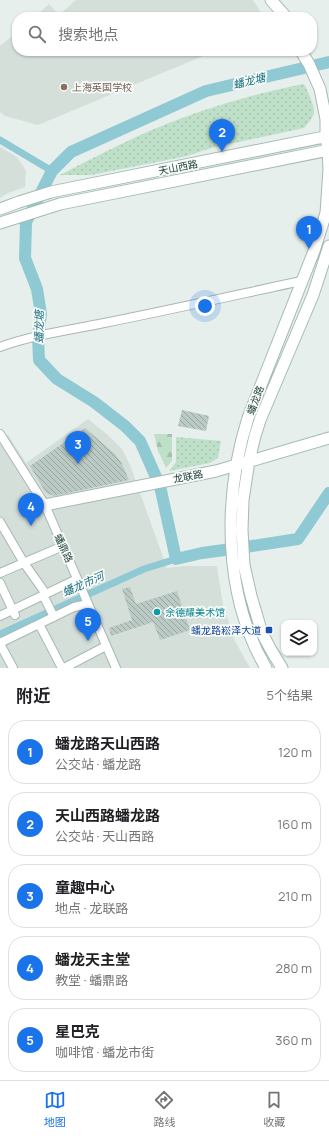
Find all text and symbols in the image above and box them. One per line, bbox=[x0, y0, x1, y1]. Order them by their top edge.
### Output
search box bbox=[12, 12, 317, 56]
icon: search bbox=[26, 23, 48, 45]
text: 搜索地点 bbox=[58, 24, 118, 45]
water label: 蟠龙塘 bbox=[231, 69, 269, 92]
place label: 上海英国学校 bbox=[72, 80, 132, 94]
marker: 上海英国学校 bbox=[59, 82, 69, 92]
pin: 2 bbox=[209, 119, 235, 152]
street label: 天山西路 bbox=[157, 156, 199, 178]
pin: 1 bbox=[296, 216, 322, 249]
your location bbox=[195, 296, 215, 316]
water label: 蟠龙塘 bbox=[31, 308, 46, 344]
street label: 蟠龙路 bbox=[243, 383, 267, 417]
pin: 3 bbox=[65, 431, 91, 464]
street label: 龙联路 bbox=[172, 466, 204, 486]
pin: 4 bbox=[18, 493, 44, 526]
street label: 蟠鼎路 bbox=[52, 531, 76, 565]
water label: 蟠龙市河 bbox=[60, 567, 108, 599]
place label: 余德耀美术馆 bbox=[165, 605, 225, 619]
marker: 余德耀美术馆 bbox=[152, 607, 162, 617]
pin: 5 bbox=[75, 608, 101, 641]
map controls bbox=[281, 620, 317, 656]
button: layers bbox=[281, 620, 317, 656]
place label: 蟠龙路崧泽大道 bbox=[191, 623, 261, 637]
marker: 蟠龙路崧泽大道 bbox=[264, 625, 274, 635]
text: 附近 bbox=[16, 684, 50, 707]
text: 5个结果 bbox=[266, 686, 313, 704]
text: 蟠龙路天山西路 bbox=[55, 733, 160, 754]
text: 1 bbox=[27, 743, 33, 761]
text: 120 m bbox=[278, 743, 312, 761]
text: 公交站 · 蟠龙路 bbox=[55, 755, 141, 773]
text: 天山西路蟠龙路 bbox=[55, 805, 160, 826]
text: 2 bbox=[26, 815, 34, 833]
text: 160 m bbox=[277, 815, 312, 833]
text: 公交站 · 天山西路 bbox=[55, 827, 154, 845]
text: 童趣中心 bbox=[55, 877, 115, 898]
text: 3 bbox=[26, 887, 34, 905]
text: 210 m bbox=[278, 887, 312, 905]
text: 地点 · 龙联路 bbox=[55, 899, 128, 917]
text: 蟠龙天主堂 bbox=[55, 949, 130, 970]
text: 4 bbox=[26, 959, 34, 977]
text: 280 m bbox=[275, 959, 312, 977]
text: 教堂 · 蟠鼎路 bbox=[55, 971, 128, 989]
text: 星巴克 bbox=[55, 1021, 100, 1042]
text: 5 bbox=[26, 1031, 34, 1049]
text: 360 m bbox=[275, 1031, 312, 1049]
text: 咖啡馆 · 蟠龙市街 bbox=[55, 1043, 154, 1061]
tab: 地图 bbox=[44, 1089, 66, 1129]
tab: 路线 bbox=[153, 1089, 175, 1129]
tab: 收藏 bbox=[263, 1089, 285, 1129]

